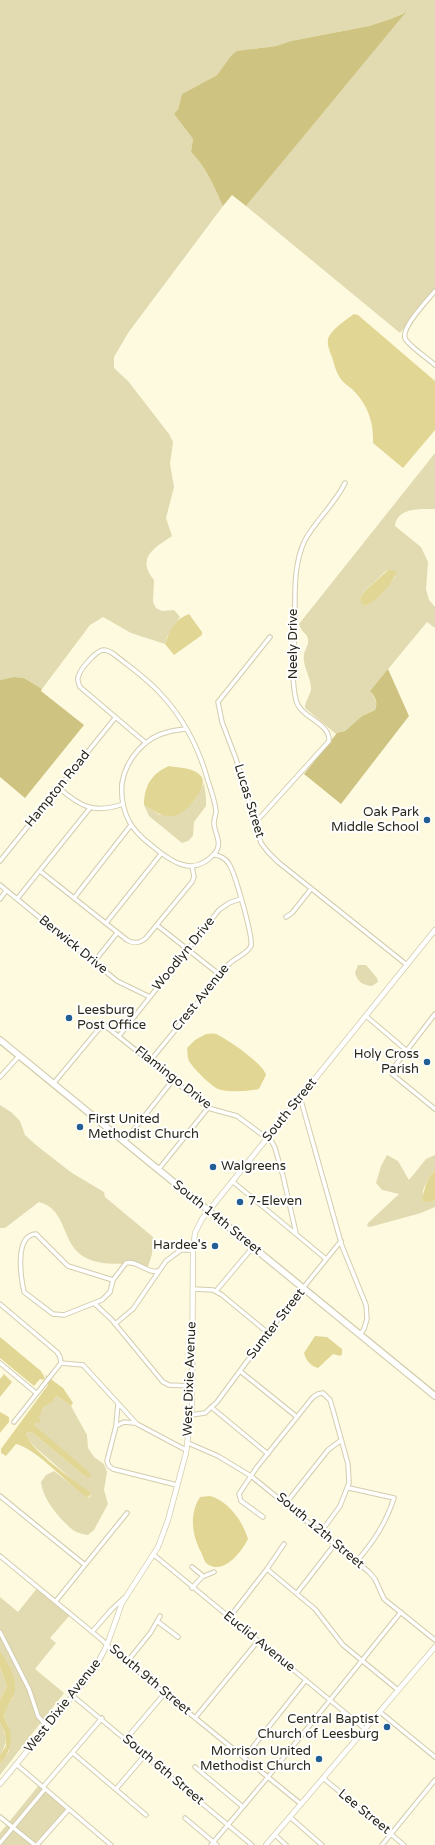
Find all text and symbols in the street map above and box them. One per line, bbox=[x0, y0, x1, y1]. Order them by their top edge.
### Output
street label: Neely Drive bbox=[286, 609, 302, 679]
street label: Hampton Road bbox=[22, 748, 94, 830]
street label: Lucas Street bbox=[230, 762, 268, 840]
place label: Oak Park Middle School bbox=[331, 805, 419, 836]
marker: Oak Park Middle School bbox=[422, 815, 432, 825]
street label: Berwick Drive bbox=[35, 912, 111, 978]
street label: Woodlyn Drive bbox=[150, 914, 218, 994]
street label: Crest Avenue bbox=[169, 961, 233, 1035]
place label: Leesburg Post Office bbox=[77, 1003, 146, 1034]
marker: Leesburg Post Office bbox=[64, 1013, 74, 1023]
street label: Flamingo Drive bbox=[132, 1043, 214, 1113]
place label: Holy Cross Parish bbox=[354, 1047, 419, 1078]
marker: Holy Cross Parish bbox=[422, 1057, 432, 1067]
street label: South Street bbox=[260, 1075, 320, 1145]
place label: First United Methodist Church bbox=[88, 1112, 199, 1143]
marker: First United Methodist Church bbox=[75, 1122, 85, 1132]
place label: Walgreens bbox=[221, 1159, 286, 1175]
marker: Walgreens bbox=[208, 1162, 218, 1172]
street label: South 14th Street bbox=[169, 1177, 265, 1259]
place label: 7-Eleven bbox=[248, 1194, 302, 1210]
marker: 7-Eleven bbox=[235, 1197, 245, 1207]
place label: Hardee's bbox=[153, 1238, 207, 1254]
marker: Hardee's bbox=[210, 1241, 220, 1251]
street label: Sumter Street bbox=[244, 1286, 308, 1362]
street label: West Dixie Avenue bbox=[180, 1321, 200, 1437]
street label: South 12th Street bbox=[273, 1490, 367, 1572]
street label: Euclid Avenue bbox=[220, 1608, 298, 1676]
street label: South 9th Street bbox=[106, 1641, 194, 1719]
street label: West Dixie Avenue bbox=[21, 1656, 105, 1756]
place label: Central Baptist Church of Leesburg bbox=[257, 1712, 379, 1743]
marker: Central Baptist Church of Leesburg bbox=[382, 1722, 392, 1732]
street label: South 6th Street bbox=[119, 1731, 207, 1809]
place label: Morrison United Methodist Church bbox=[200, 1744, 311, 1775]
marker: Morrison United Methodist Church bbox=[314, 1754, 324, 1764]
street label: Lee Street bbox=[335, 1786, 393, 1838]

